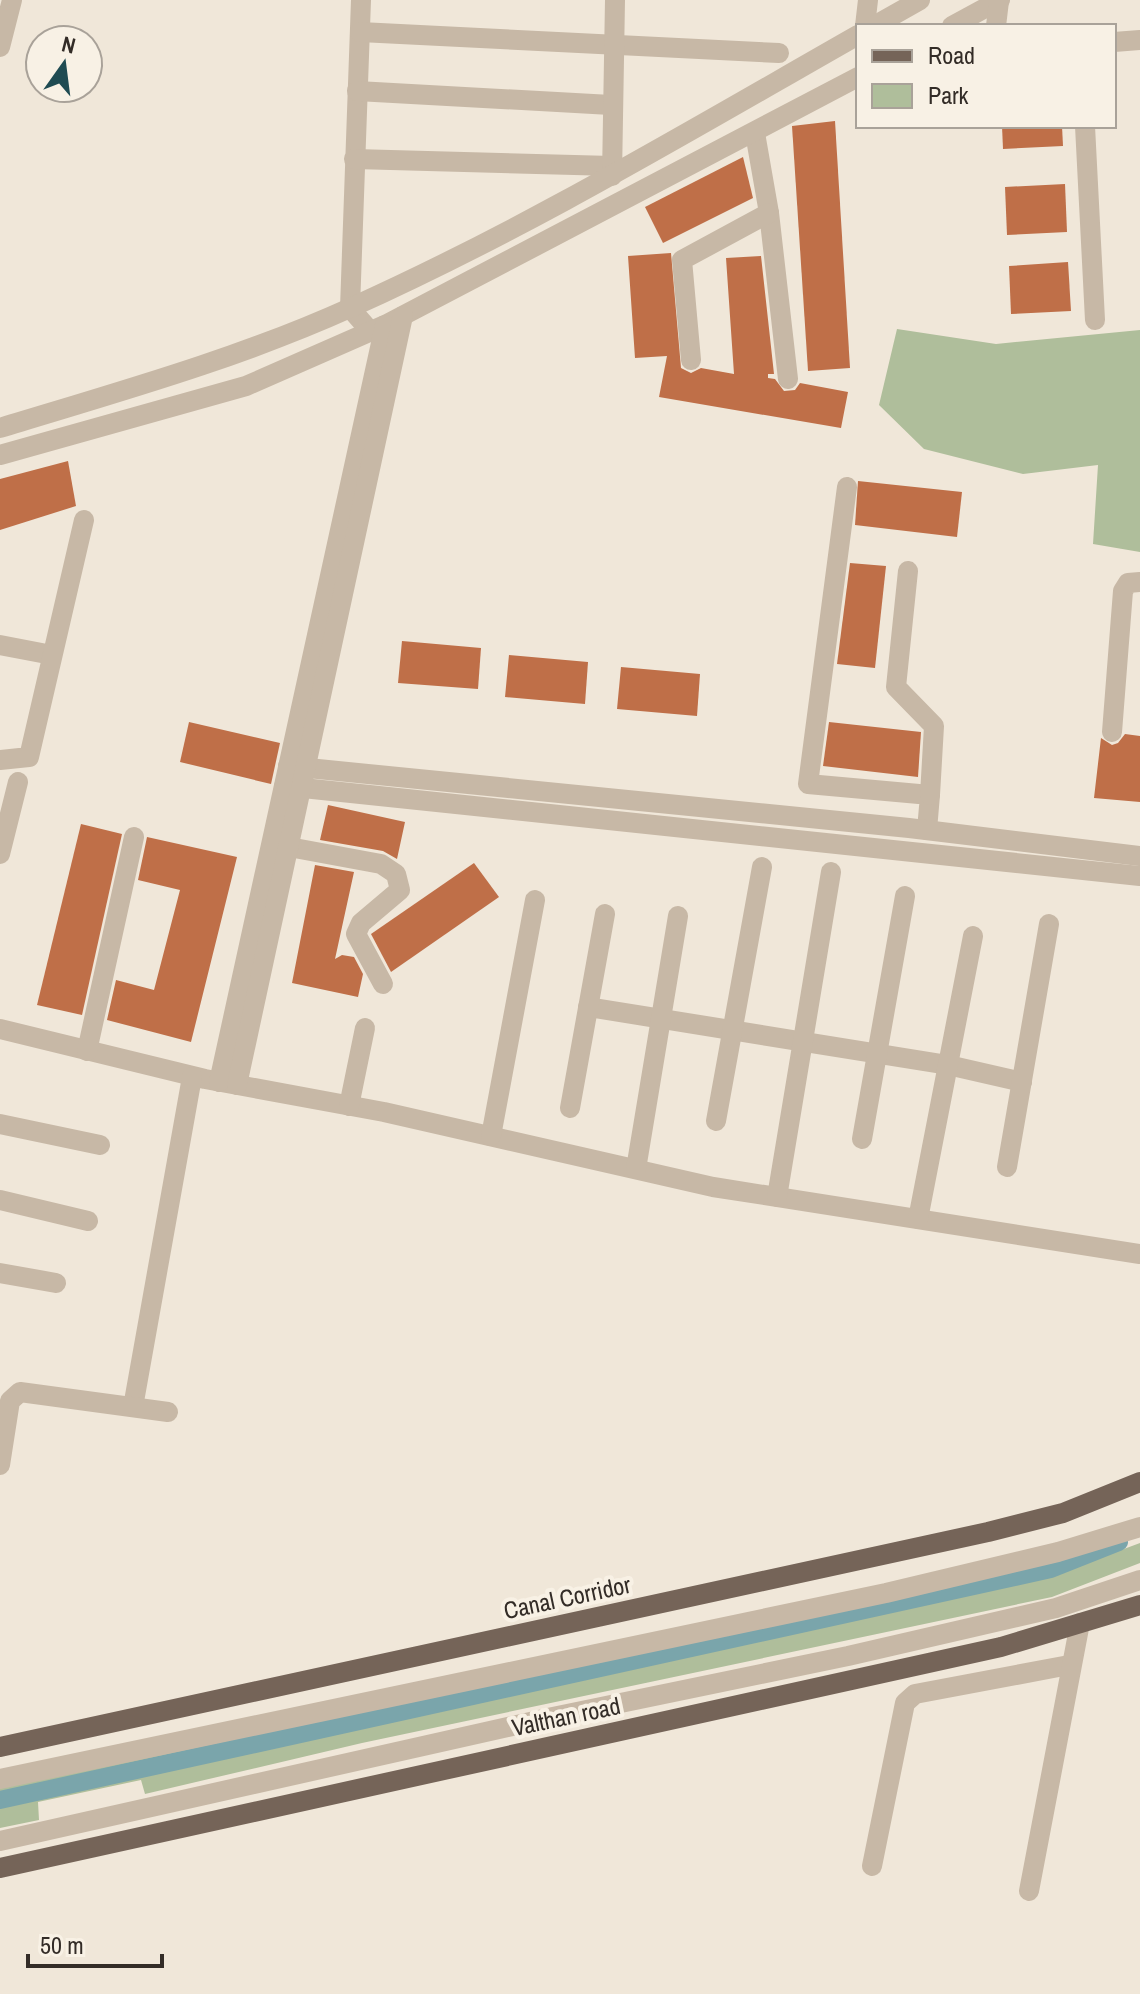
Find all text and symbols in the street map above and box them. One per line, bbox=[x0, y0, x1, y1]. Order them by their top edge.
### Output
north arrow bbox=[24, 24, 104, 104]
legend bbox=[856, 24, 1116, 128]
text: N bbox=[59, 28, 79, 61]
text: Road bbox=[928, 39, 975, 71]
text: Park bbox=[928, 79, 969, 111]
street label: Canal Corridor bbox=[501, 1568, 634, 1626]
street label: Valthan road bbox=[509, 1689, 623, 1743]
scale bar bbox=[28, 1918, 162, 1968]
text: 50 m bbox=[40, 1929, 84, 1961]

